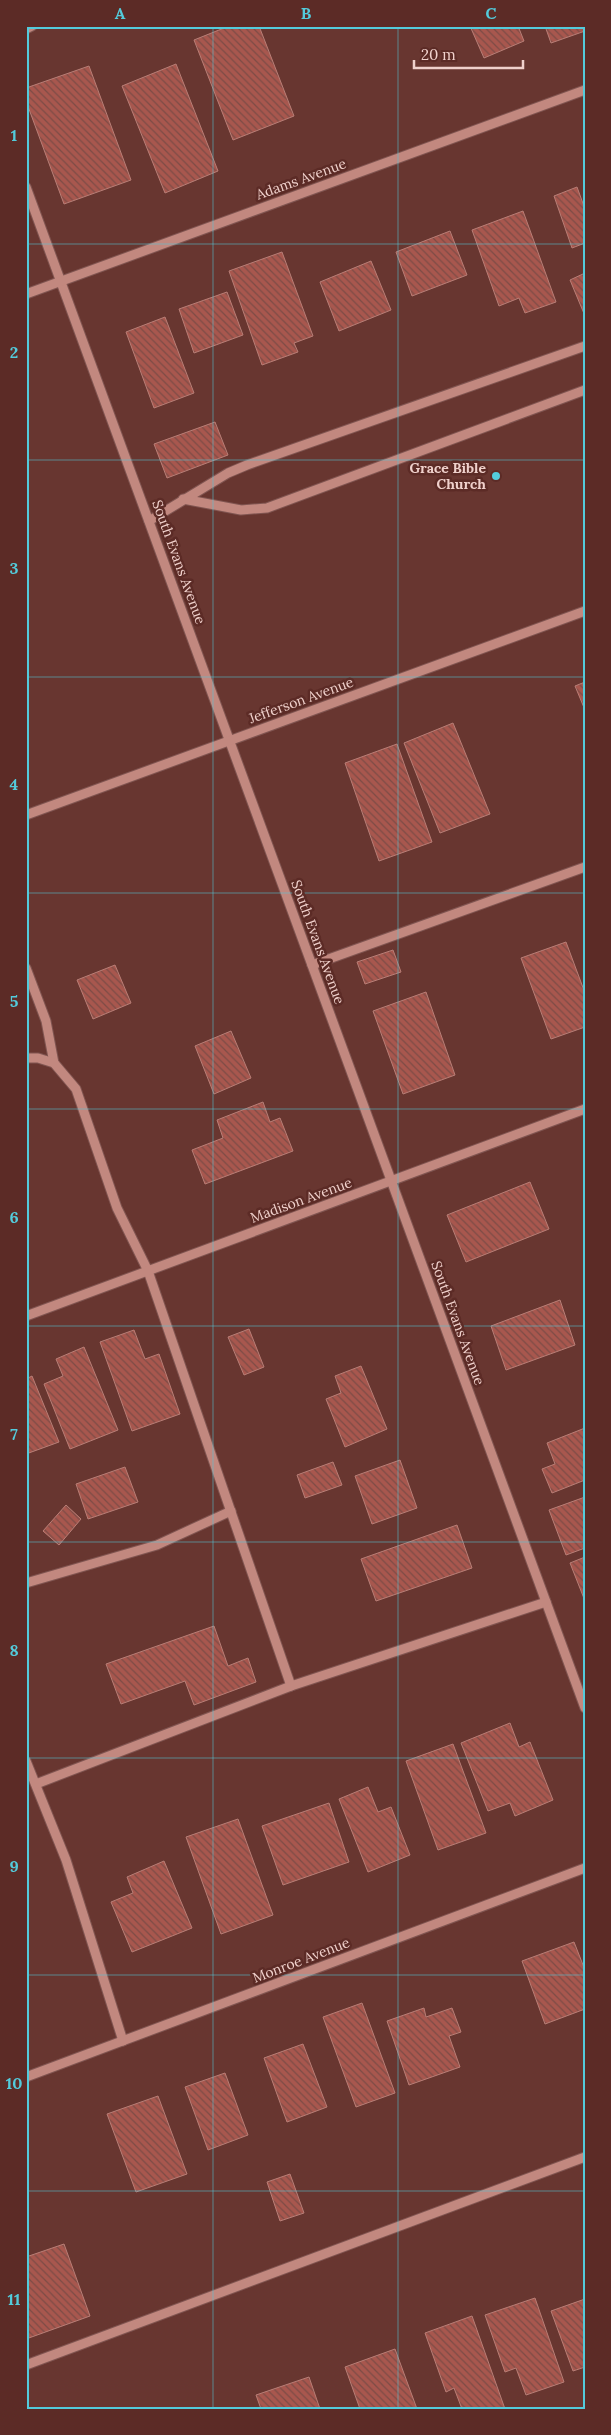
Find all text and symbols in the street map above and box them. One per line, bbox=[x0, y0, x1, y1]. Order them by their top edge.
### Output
text: A bbox=[115, 3, 126, 23]
text: B bbox=[301, 3, 312, 23]
text: C bbox=[485, 3, 497, 23]
scale bar bbox=[414, 38, 522, 70]
text: 20 m bbox=[421, 45, 456, 64]
text: 1 bbox=[11, 125, 17, 145]
street label: Adams Avenue bbox=[253, 154, 349, 204]
text: 2 bbox=[10, 342, 18, 362]
place label: Grace Bible Church bbox=[410, 459, 486, 493]
marker: Grace Bible Church bbox=[490, 470, 502, 482]
street label: South Evans Avenue bbox=[148, 497, 210, 627]
text: 3 bbox=[10, 558, 19, 578]
street label: Jefferson Avenue bbox=[245, 673, 356, 728]
text: 4 bbox=[10, 774, 19, 794]
street label: South Evans Avenue bbox=[287, 877, 349, 1007]
text: 5 bbox=[10, 991, 19, 1011]
street label: Madison Avenue bbox=[248, 1173, 355, 1227]
text: 6 bbox=[9, 1207, 19, 1227]
street label: South Evans Avenue bbox=[427, 1258, 489, 1388]
text: 7 bbox=[10, 1424, 18, 1444]
text: 8 bbox=[9, 1640, 19, 1660]
text: 9 bbox=[9, 1856, 19, 1876]
street label: Monroe Avenue bbox=[250, 1933, 352, 1987]
text: 10 bbox=[6, 2073, 22, 2093]
text: 11 bbox=[8, 2289, 21, 2309]

